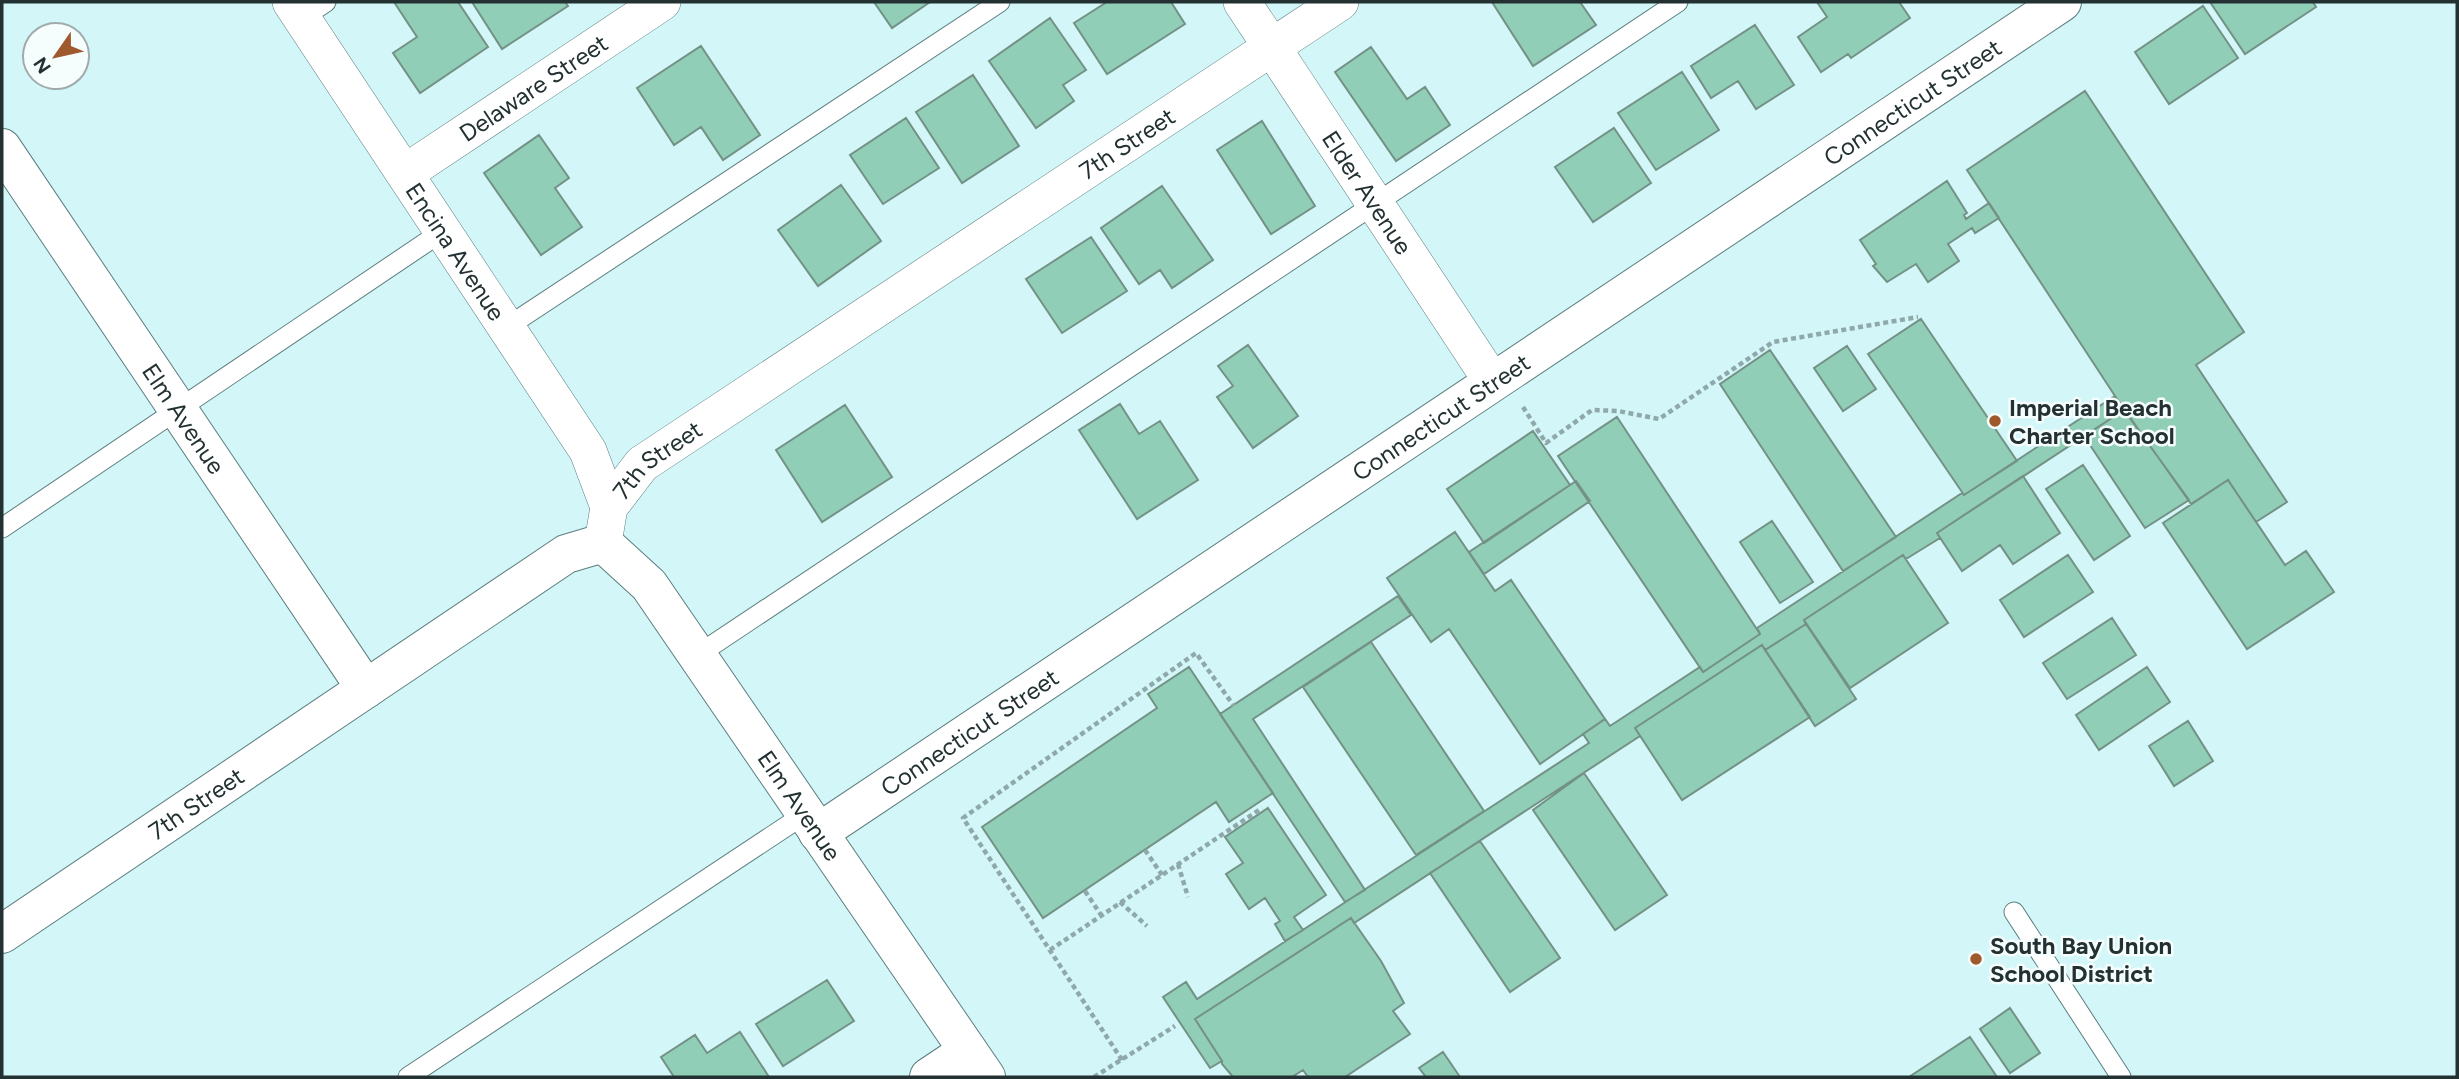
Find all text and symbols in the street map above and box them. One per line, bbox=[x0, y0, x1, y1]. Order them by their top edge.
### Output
north arrow bbox=[21, 21, 91, 91]
street label: Delaware Street bbox=[454, 28, 613, 147]
street label: Connecticut Street bbox=[1818, 32, 2007, 172]
text: N bbox=[29, 53, 56, 78]
street label: 7th Street bbox=[1073, 101, 1180, 185]
street label: Elder Avenue bbox=[1316, 125, 1419, 260]
street label: Encina Avenue bbox=[400, 177, 512, 326]
street label: Connecticut Street bbox=[1347, 347, 1535, 487]
street label: Elm Avenue bbox=[136, 358, 231, 479]
place label: Imperial Beach Charter School bbox=[2009, 393, 2175, 450]
marker: Imperial Beach Charter School bbox=[1987, 413, 2003, 429]
street label: 7th Street bbox=[606, 414, 707, 505]
street label: Connecticut Street bbox=[875, 662, 1064, 802]
street label: Elm Avenue bbox=[752, 745, 848, 866]
street label: 7th Street bbox=[143, 761, 249, 846]
place label: South Bay Union School District bbox=[1990, 931, 2172, 988]
marker: South Bay Union School District bbox=[1968, 951, 1984, 967]

